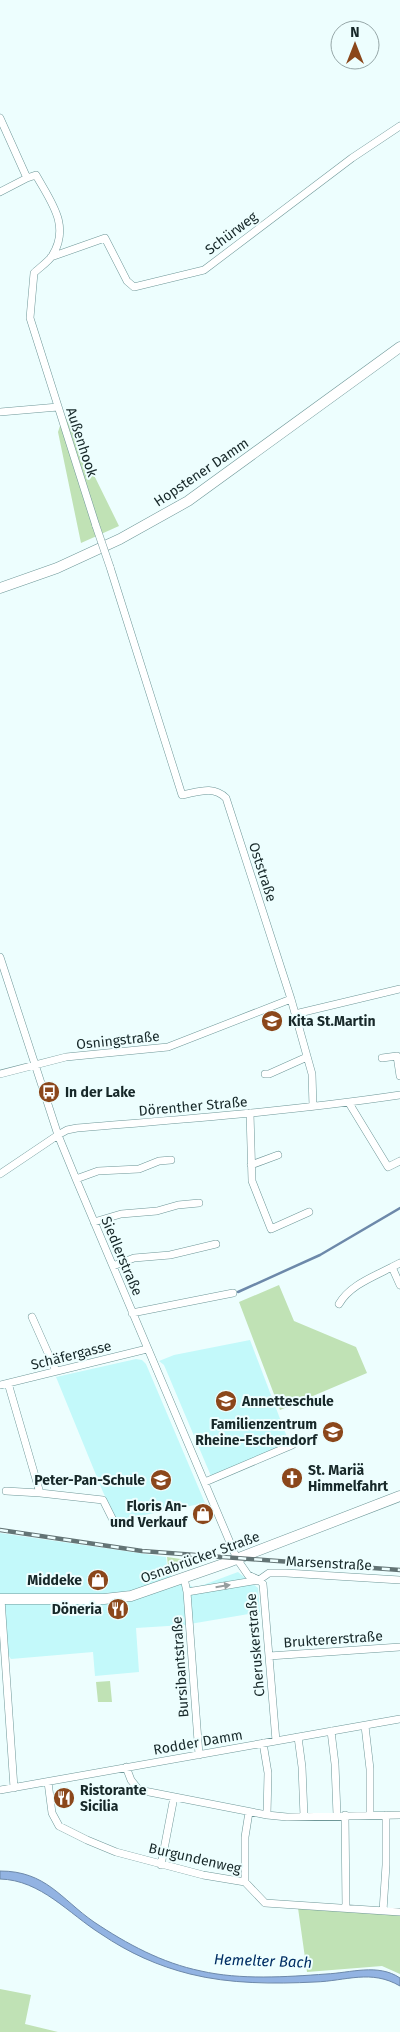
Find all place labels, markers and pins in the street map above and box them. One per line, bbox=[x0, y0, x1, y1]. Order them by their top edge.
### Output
school or university icon: Kita St.Martin bbox=[260, 1009, 284, 1033]
place label: Kita St.Martin bbox=[288, 1013, 376, 1030]
bus stop icon: In der Lake bbox=[37, 1080, 61, 1104]
place label: In der Lake bbox=[65, 1084, 136, 1101]
school or university icon: Annetteschule bbox=[214, 1389, 238, 1413]
place label: Annetteschule bbox=[241, 1393, 334, 1410]
place label: Familienzentrum Rheine-Eschendorf bbox=[195, 1416, 319, 1449]
school or university icon: Familienzentrum Rheine-Eschendorf bbox=[321, 1420, 345, 1444]
place label: St. Mariä Himmelfahrt bbox=[308, 1462, 389, 1495]
church icon: St. Mariä Himmelfahrt bbox=[280, 1466, 304, 1490]
school or university icon: Peter-Pan-Schule bbox=[149, 1468, 173, 1492]
place label: Peter-Pan-Schule bbox=[34, 1472, 145, 1489]
place label: Floris An- und Verkauf bbox=[110, 1498, 189, 1531]
shop icon: Floris An- und Verkauf bbox=[191, 1502, 215, 1526]
shop icon: Middeke bbox=[86, 1568, 110, 1592]
place label: Middeke bbox=[27, 1572, 82, 1589]
restaurant icon: Döneria bbox=[106, 1597, 130, 1621]
place label: Döneria bbox=[52, 1601, 102, 1618]
place label: Ristorante Sicilia bbox=[80, 1782, 147, 1815]
restaurant icon: Ristorante Sicilia bbox=[52, 1786, 76, 1810]

